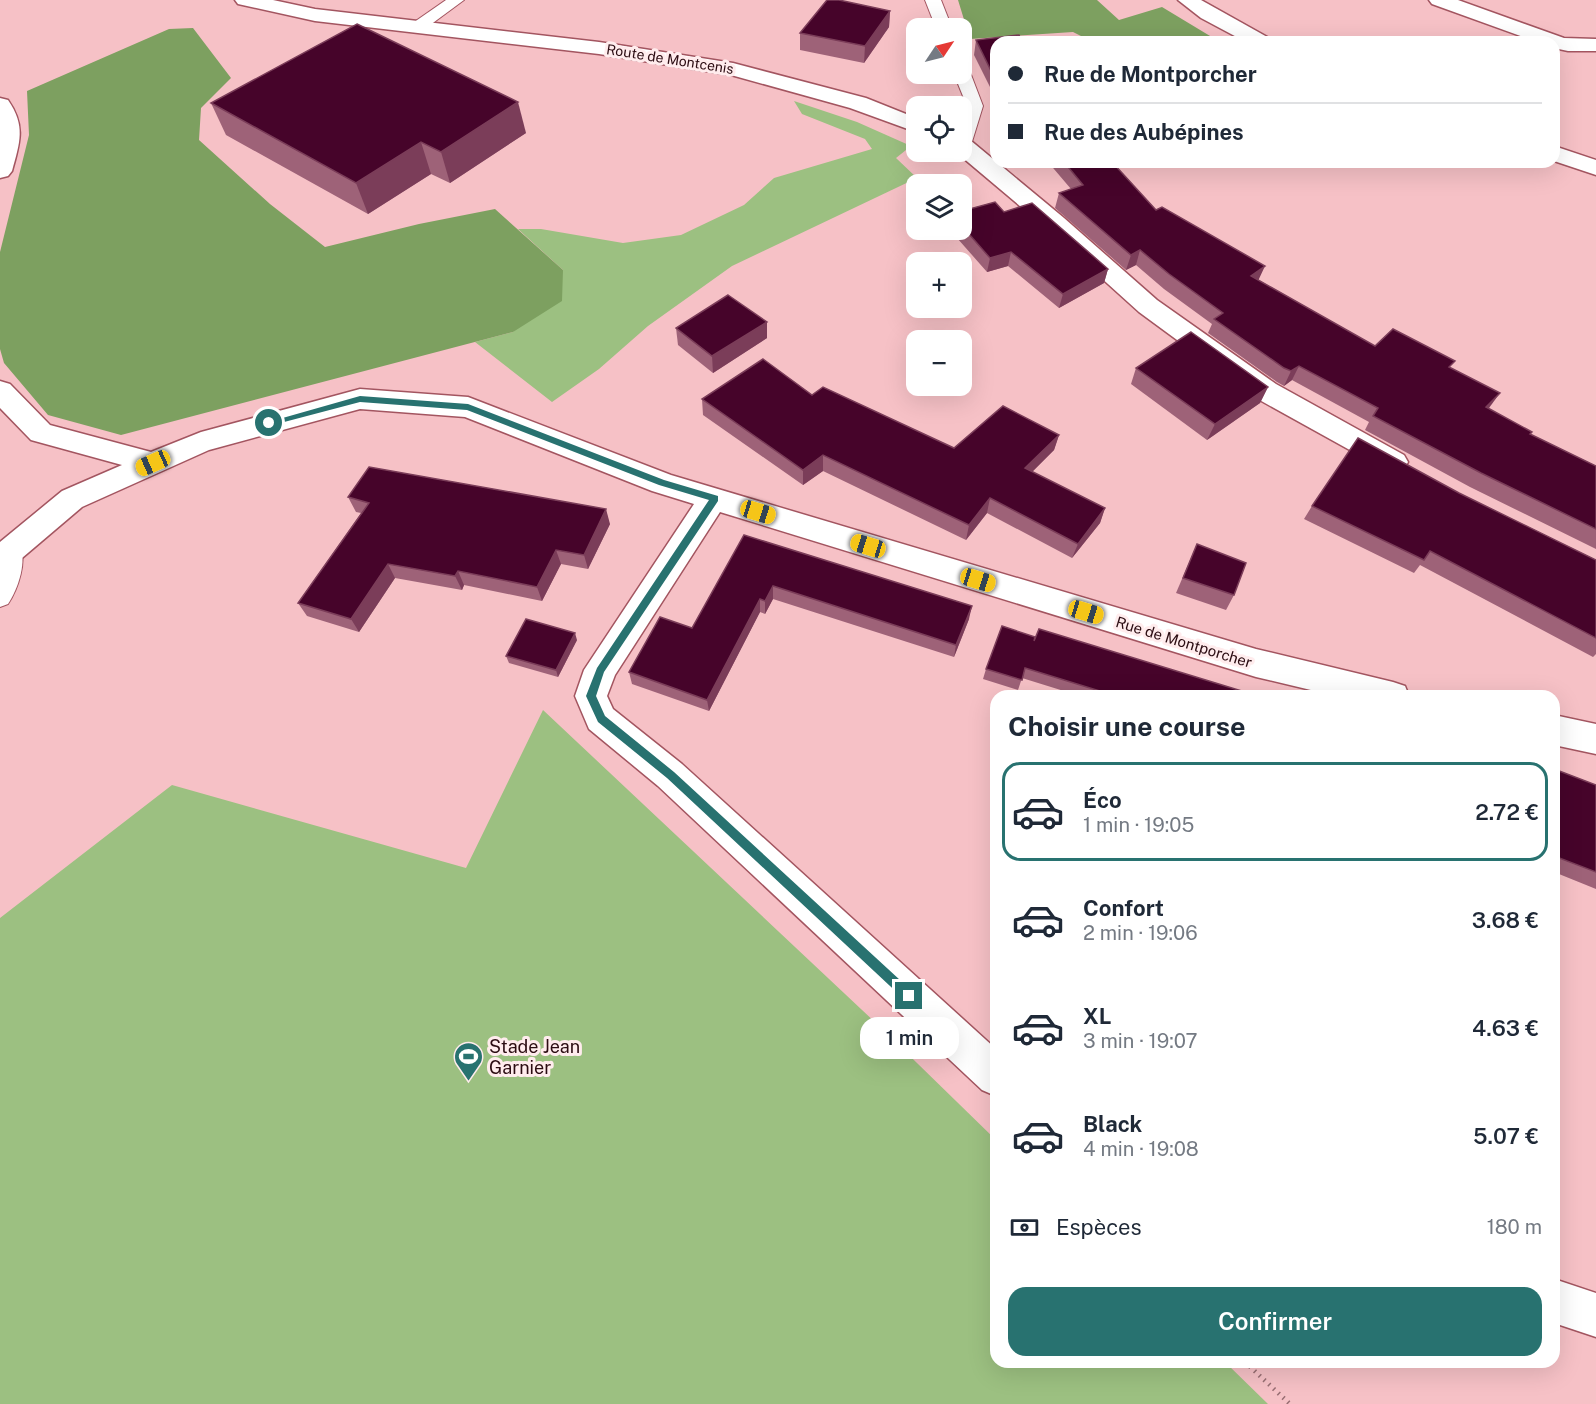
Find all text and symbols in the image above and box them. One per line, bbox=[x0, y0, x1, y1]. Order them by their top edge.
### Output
north arrow bbox=[906, 18, 972, 84]
map controls bbox=[906, 18, 972, 396]
street label: Route de Montcenis bbox=[605, 41, 735, 77]
text: Rue de Montporcher bbox=[1044, 61, 1257, 87]
button: locate bbox=[906, 96, 972, 162]
text: Rue des Aubépines bbox=[1044, 119, 1244, 145]
button: layers bbox=[906, 174, 972, 240]
button: + bbox=[906, 252, 972, 318]
button: − bbox=[906, 330, 972, 396]
route start bbox=[255, 409, 282, 436]
car bbox=[133, 447, 173, 479]
car bbox=[738, 498, 778, 526]
car bbox=[848, 532, 888, 560]
car bbox=[958, 566, 998, 594]
car bbox=[1066, 598, 1106, 626]
street label: Rue de Montporcher bbox=[1114, 613, 1254, 671]
text: Choisir une course bbox=[1008, 710, 1246, 742]
icon: car bbox=[1011, 785, 1065, 839]
text: Éco bbox=[1083, 787, 1122, 813]
text: 2.72 € bbox=[1475, 799, 1539, 825]
text: 1 min · 19:05 bbox=[1083, 813, 1194, 837]
icon: car bbox=[1011, 893, 1065, 947]
text: Confort bbox=[1083, 895, 1164, 921]
text: 3.68 € bbox=[1472, 907, 1539, 933]
text: 2 min · 19:06 bbox=[1083, 921, 1198, 945]
route end bbox=[895, 982, 922, 1009]
icon: car bbox=[1011, 1001, 1065, 1055]
text: XL bbox=[1083, 1003, 1111, 1029]
text: 4.63 € bbox=[1472, 1015, 1539, 1041]
callout: 1 min bbox=[860, 1017, 958, 1059]
text: 1 min bbox=[886, 1026, 933, 1050]
text: 3 min · 19:07 bbox=[1083, 1029, 1198, 1053]
place label: Stade Jean Garnier bbox=[489, 1036, 580, 1078]
sports icon: Stade Jean Garnier bbox=[452, 1040, 484, 1082]
icon: car bbox=[1011, 1109, 1065, 1163]
text: Black bbox=[1083, 1111, 1142, 1137]
text: 5.07 € bbox=[1473, 1123, 1539, 1149]
text: 4 min · 19:08 bbox=[1083, 1137, 1199, 1161]
icon: cash bbox=[1008, 1211, 1041, 1244]
text: Espèces bbox=[1056, 1214, 1142, 1240]
text: 180 m bbox=[1487, 1215, 1542, 1239]
button: Confirmer bbox=[1008, 1287, 1542, 1356]

